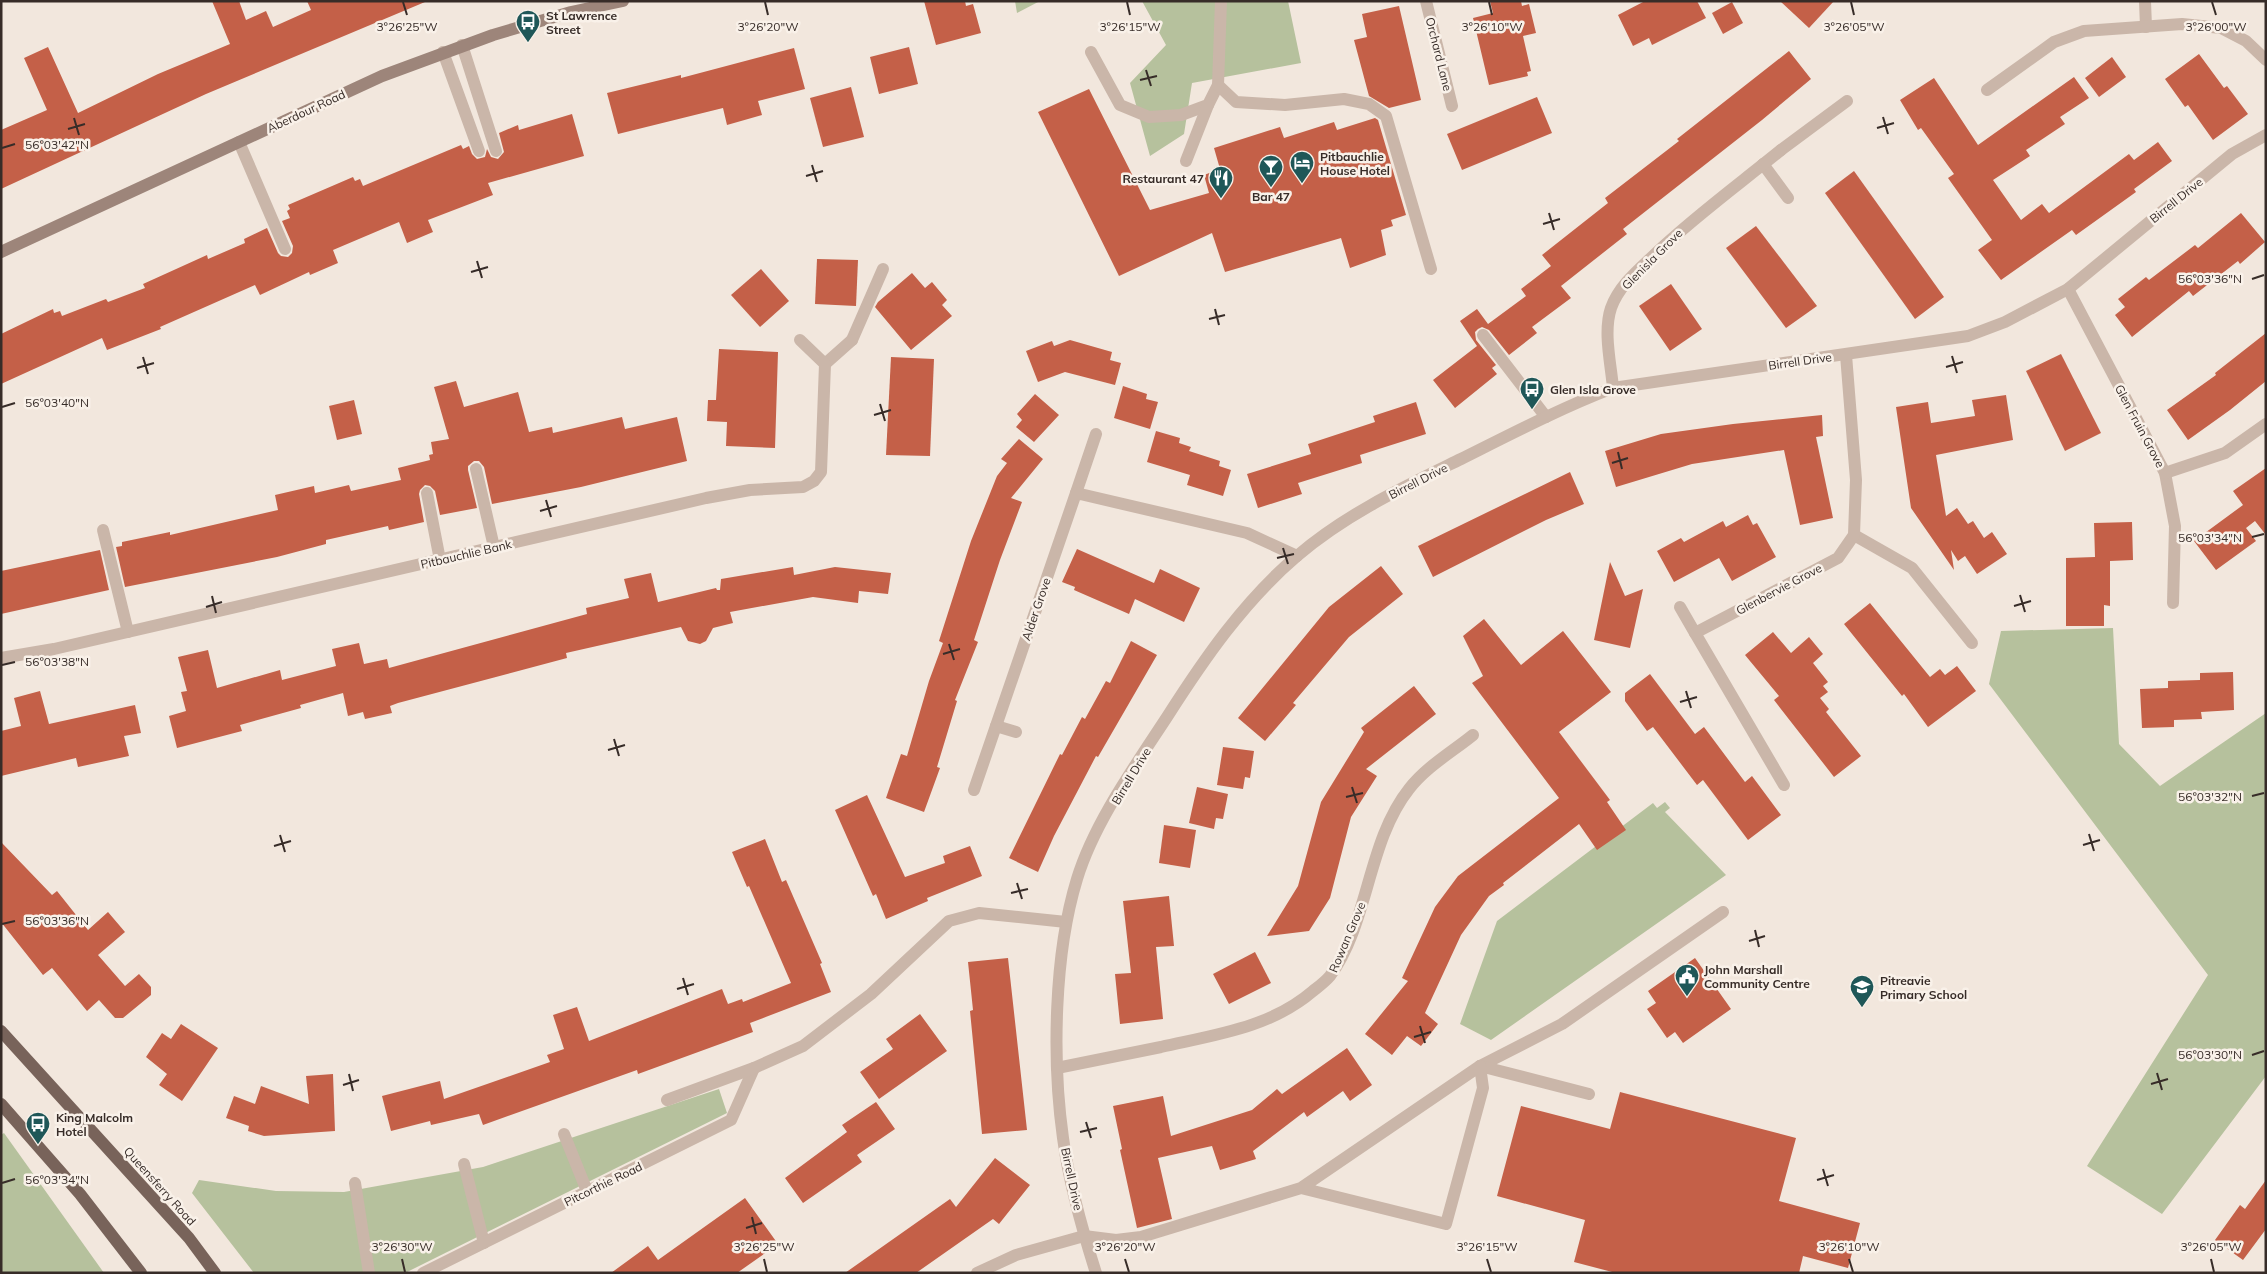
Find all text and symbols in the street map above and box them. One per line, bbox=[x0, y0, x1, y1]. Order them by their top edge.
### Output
place label: St Lawrence Street bbox=[546, 8, 618, 37]
bus stop icon: St Lawrence Street bbox=[515, 9, 541, 43]
street label: Orchard Lane bbox=[1423, 15, 1455, 93]
text: 3°26'25"W bbox=[376, 19, 438, 34]
text: 3°26'20"W bbox=[737, 19, 799, 34]
text: 3°26'15"W bbox=[1099, 19, 1161, 34]
text: 3°26'10"W bbox=[1461, 19, 1523, 34]
text: 3°26'05"W bbox=[1823, 19, 1885, 34]
text: 3°26'00"W bbox=[2185, 19, 2247, 34]
street label: Aberdour Road bbox=[264, 86, 348, 136]
text: 56°03'42"N bbox=[25, 137, 89, 152]
place label: Pitbauchlie House Hotel bbox=[1320, 149, 1390, 178]
hotel icon: Pitbauchlie House Hotel bbox=[1289, 150, 1315, 184]
bar icon: Bar 47 bbox=[1258, 154, 1284, 188]
restaurant icon: Restaurant 47 bbox=[1208, 165, 1234, 199]
place label: Restaurant 47 bbox=[1122, 171, 1204, 186]
street label: Birrell Drive bbox=[2146, 174, 2206, 226]
place label: Bar 47 bbox=[1252, 189, 1290, 204]
street label: Glenisla Grove bbox=[1618, 225, 1686, 293]
text: 56°03'36"N bbox=[2178, 271, 2242, 286]
street label: Birrell Drive bbox=[1767, 349, 1833, 373]
bus stop icon: Glen Isla Grove bbox=[1519, 376, 1545, 410]
place label: Glen Isla Grove bbox=[1550, 382, 1636, 397]
street label: Glen Fruin Grove bbox=[2112, 382, 2168, 470]
text: 56°03'40"N bbox=[25, 395, 89, 410]
street label: Birrell Drive bbox=[1386, 460, 1450, 502]
text: 56°03'34"N bbox=[2178, 530, 2242, 545]
street label: Pitbauchlie Bank bbox=[419, 536, 514, 572]
street label: Glenbervie Grove bbox=[1733, 560, 1825, 618]
street label: Alder Grove bbox=[1018, 576, 1054, 642]
text: 56°03'38"N bbox=[25, 654, 89, 669]
street label: Birrell Drive bbox=[1108, 745, 1154, 807]
text: 56°03'32"N bbox=[2178, 789, 2242, 804]
street label: Rowan Grove bbox=[1325, 899, 1369, 975]
text: 56°03'36"N bbox=[25, 913, 89, 928]
place label: John Marshall Community Centre bbox=[1704, 962, 1810, 991]
public building icon: John Marshall Community Centre bbox=[1674, 963, 1700, 997]
place label: Pitreavie Primary School bbox=[1880, 973, 1967, 1002]
school or university icon: Pitreavie Primary School bbox=[1849, 974, 1875, 1008]
text: 56°03'30"N bbox=[2178, 1047, 2242, 1062]
place label: King Malcolm Hotel bbox=[56, 1110, 133, 1139]
bus stop icon: King Malcolm Hotel bbox=[25, 1111, 51, 1145]
street label: Queensferry Road bbox=[121, 1144, 199, 1228]
street label: Birrell Drive bbox=[1058, 1146, 1086, 1212]
street label: Pitcorthie Road bbox=[561, 1159, 645, 1209]
text: 56°03'34"N bbox=[25, 1172, 89, 1187]
text: 3°26'30"W bbox=[371, 1239, 433, 1254]
text: 3°26'25"W bbox=[733, 1239, 795, 1254]
text: 3°26'20"W bbox=[1094, 1239, 1156, 1254]
text: 3°26'15"W bbox=[1456, 1239, 1518, 1254]
text: 3°26'10"W bbox=[1818, 1239, 1880, 1254]
text: 3°26'05"W bbox=[2180, 1239, 2242, 1254]

